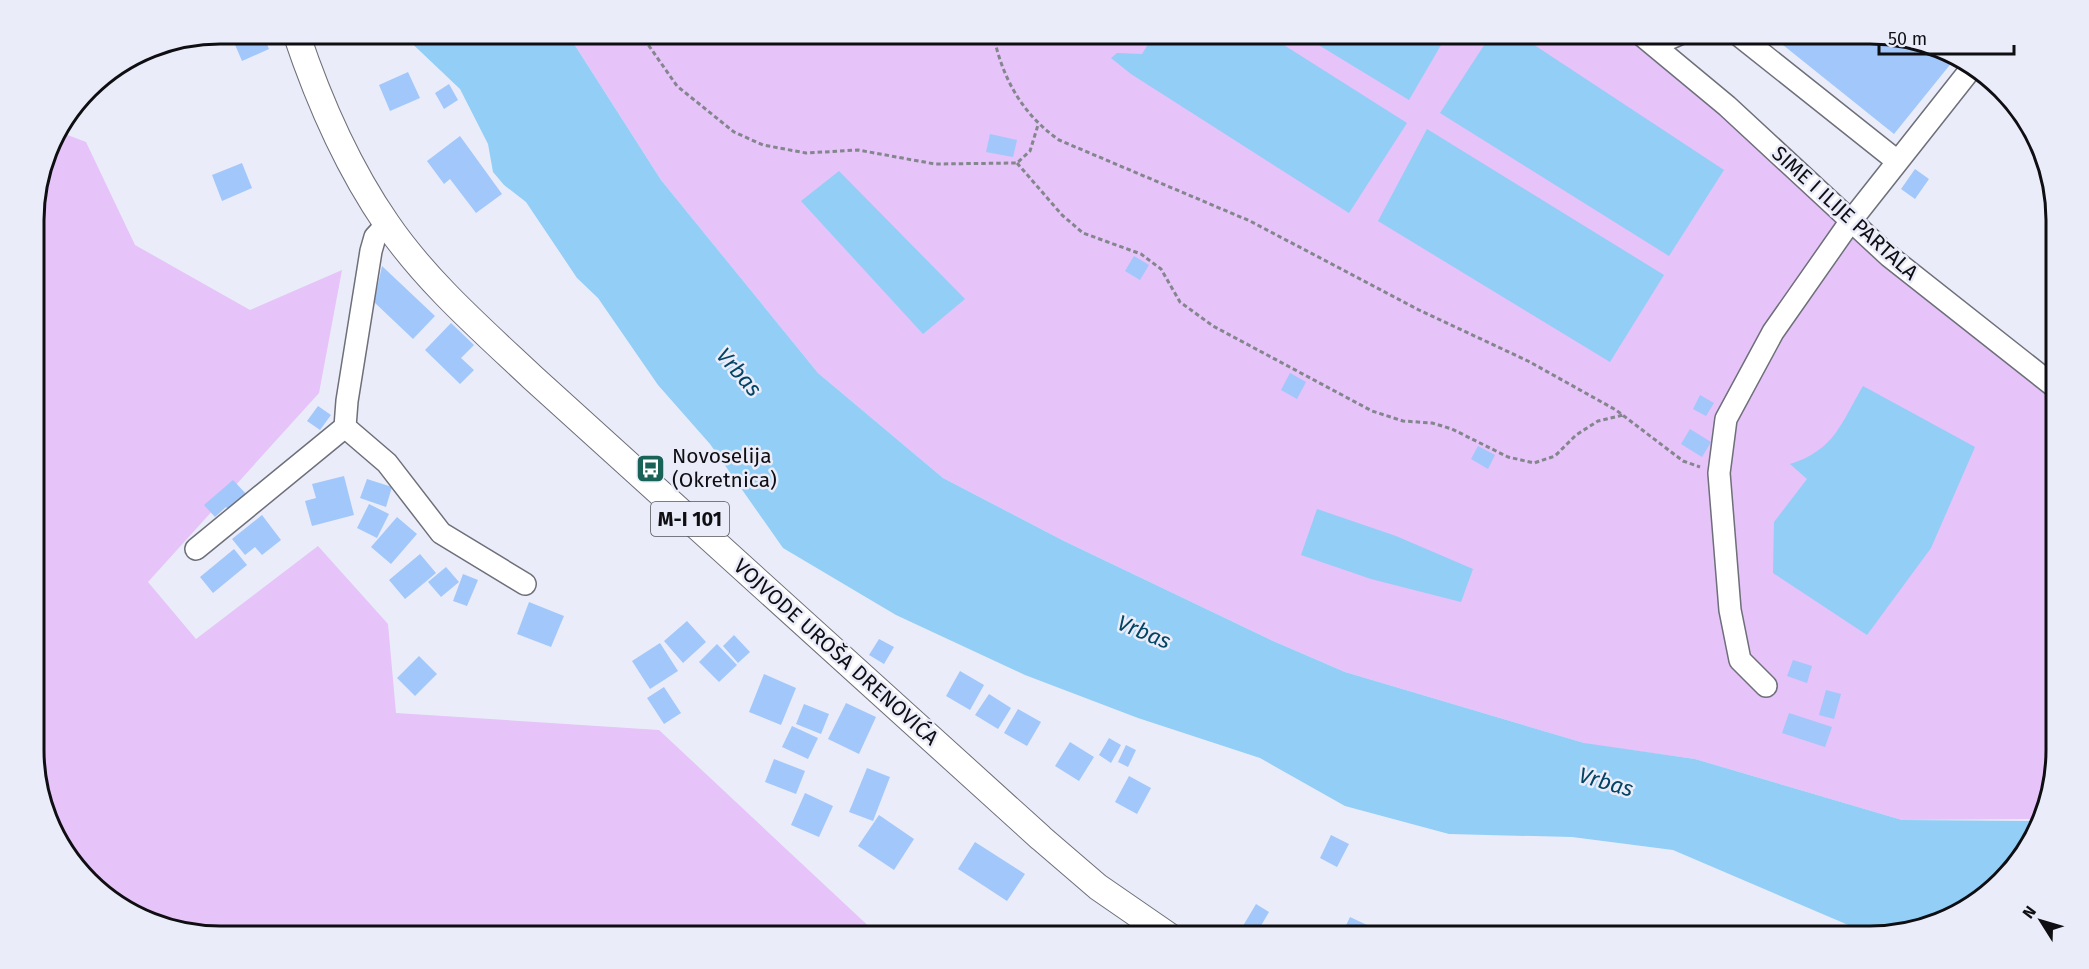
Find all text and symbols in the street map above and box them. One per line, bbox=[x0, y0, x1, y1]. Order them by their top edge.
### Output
scale bar bbox=[1879, 18, 2014, 56]
text: 50 m bbox=[1888, 28, 1927, 50]
street label: SIME I ILIJE PARTALA bbox=[1766, 140, 1924, 286]
water label: Vrbas bbox=[711, 342, 767, 402]
place label: Novoselija (Okretnica) bbox=[672, 443, 777, 493]
bus stop icon: Novoselija (Okretnica) bbox=[635, 452, 667, 484]
road number: M-I 101 bbox=[651, 502, 729, 536]
street label: VOJVODE UROŠA DRENOVIĆA bbox=[728, 553, 944, 751]
water label: Vrbas bbox=[1113, 609, 1175, 655]
water label: Vrbas bbox=[1576, 761, 1636, 803]
north arrow bbox=[2011, 891, 2071, 951]
text: N bbox=[2019, 902, 2040, 922]

